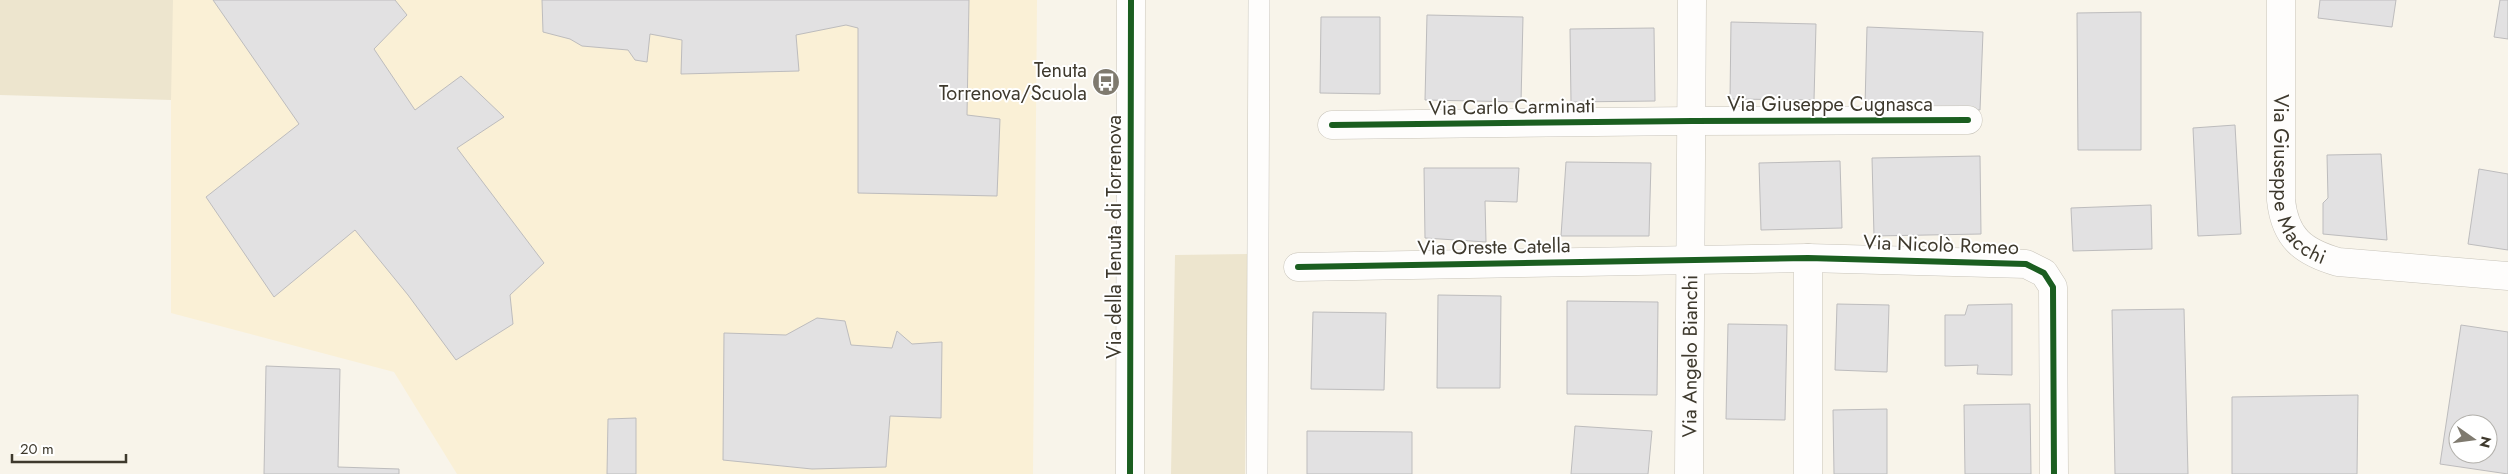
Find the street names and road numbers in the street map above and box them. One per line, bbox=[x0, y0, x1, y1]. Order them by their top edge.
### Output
street label: Via Giuseppe Cugnasca bbox=[1727, 90, 1933, 119]
street label: Via Carlo Carminati bbox=[1428, 91, 1596, 123]
street label: Via Giuseppe Macchi bbox=[2267, 94, 2330, 271]
street label: Via della Tenuta di Torrenova bbox=[1100, 115, 1129, 359]
street label: Via Nicolò Romeo bbox=[1863, 228, 2019, 262]
street label: Via Oreste Catella bbox=[1417, 231, 1571, 263]
street label: Via Angelo Bianchi bbox=[1675, 275, 1705, 437]

